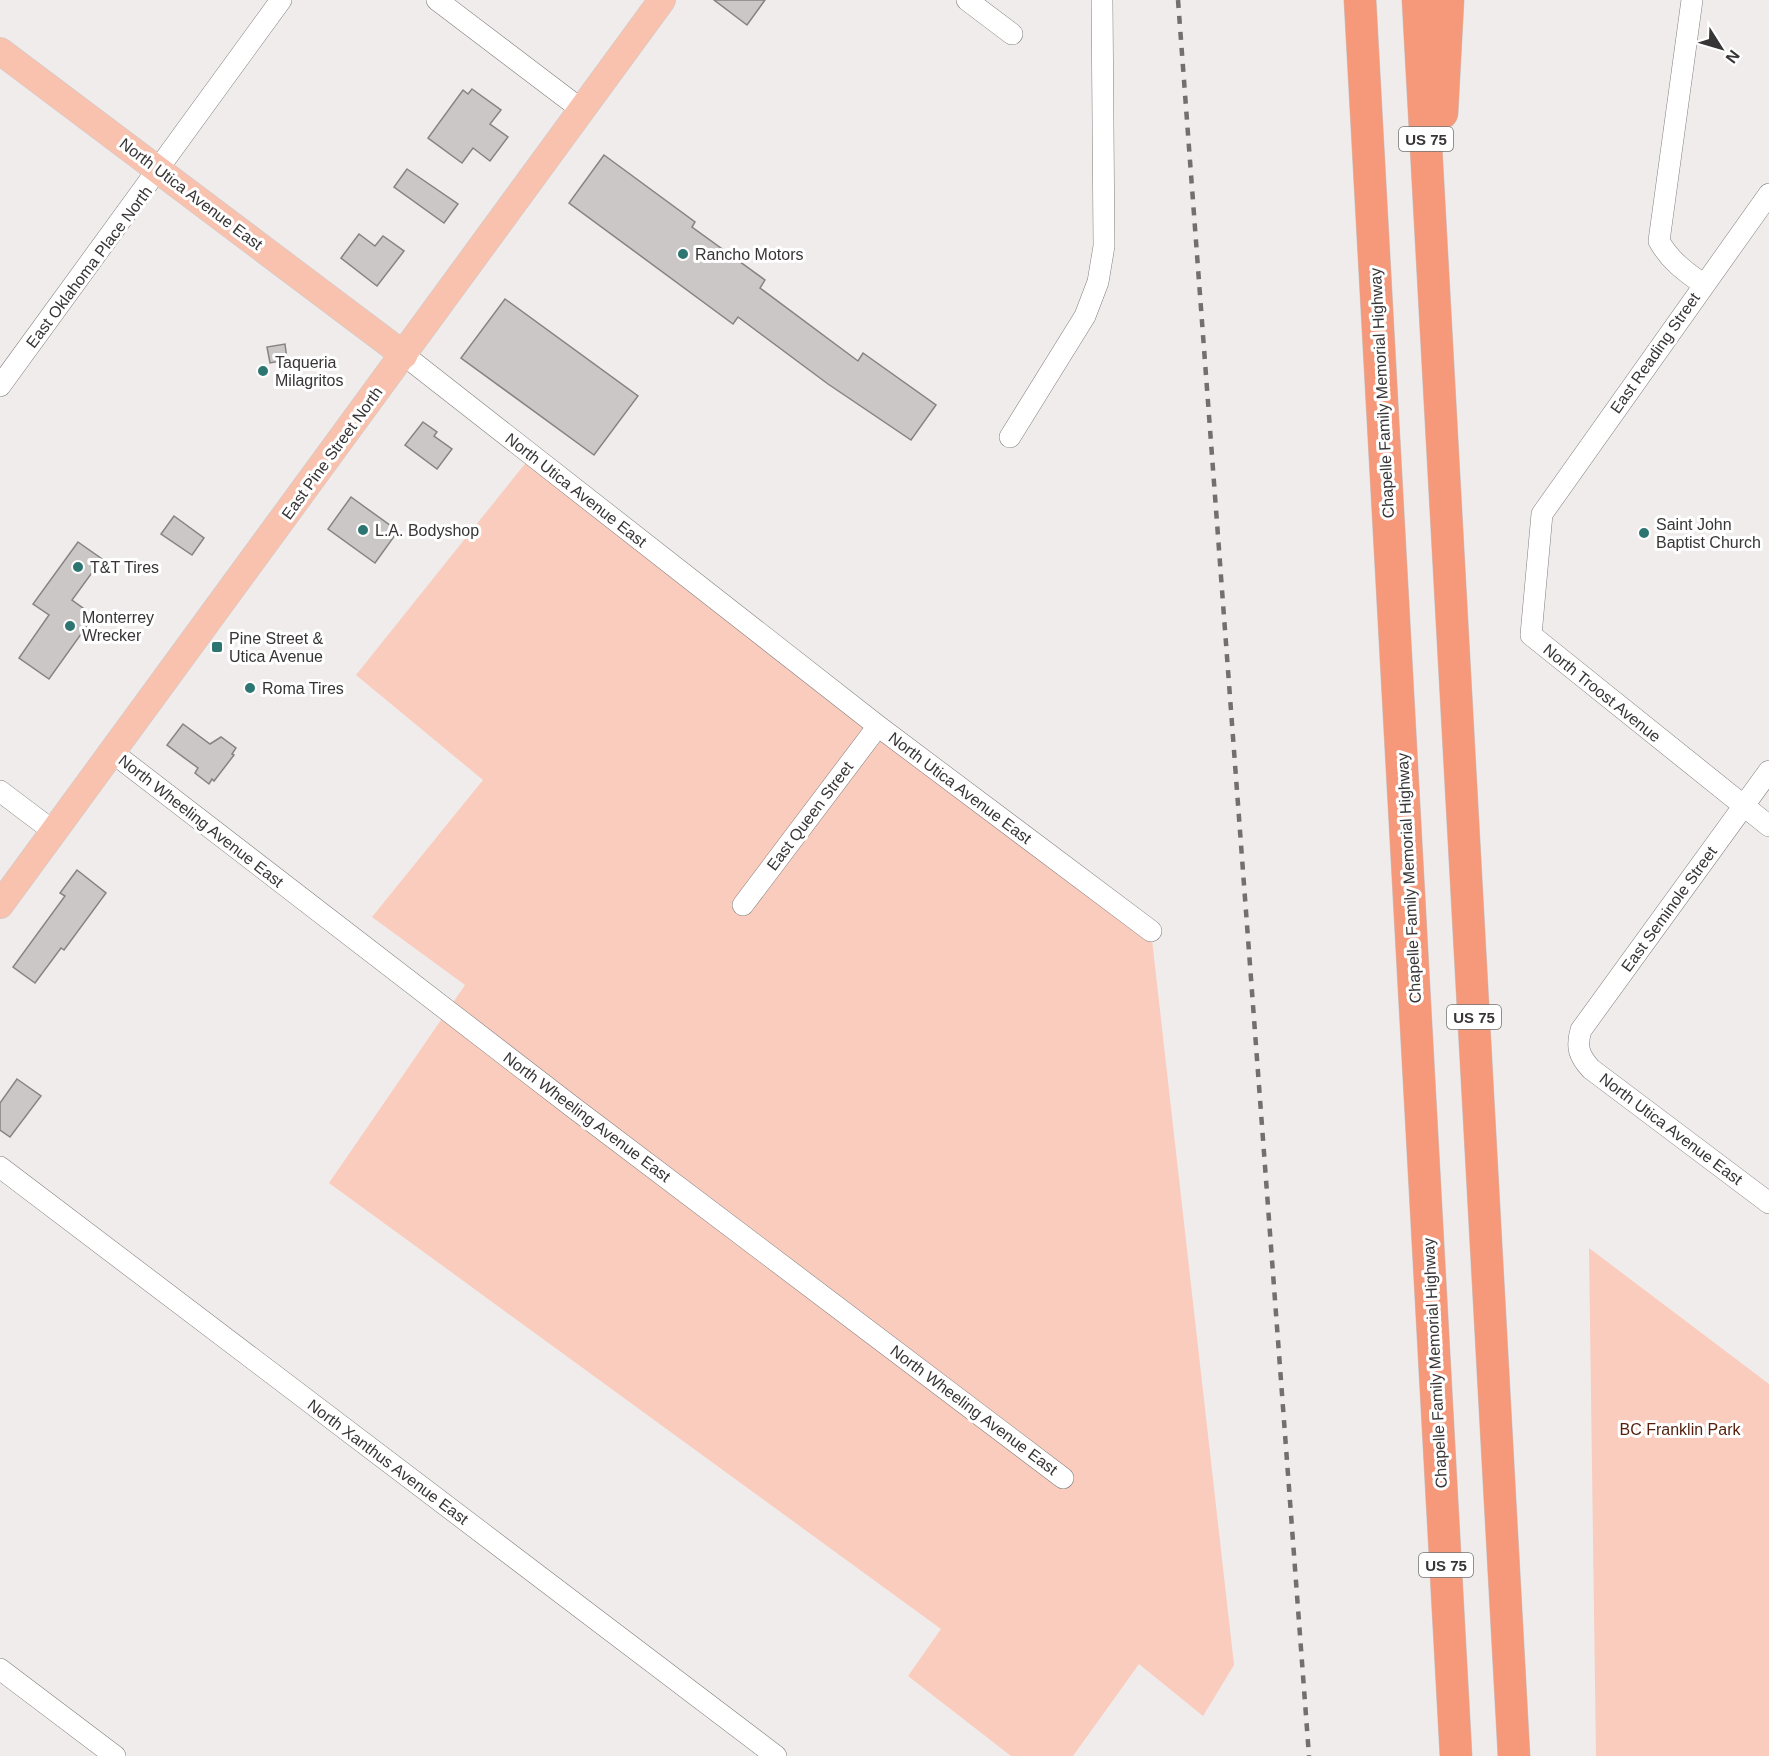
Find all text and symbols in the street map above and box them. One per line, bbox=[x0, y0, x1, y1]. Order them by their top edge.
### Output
north arrow bbox=[1691, 18, 1751, 78]
text: N bbox=[1722, 47, 1743, 66]
road number: US 75 bbox=[1399, 127, 1453, 151]
street label: North Utica Avenue East bbox=[116, 135, 266, 253]
street label: East Oklahoma Place North bbox=[23, 183, 155, 351]
place label: Rancho Motors bbox=[695, 246, 804, 263]
marker: Rancho Motors bbox=[676, 247, 690, 261]
street label: Chapelle Family Memorial Highway bbox=[1367, 267, 1397, 519]
street label: East Reading Street bbox=[1607, 289, 1703, 417]
place label: Taqueria Milagritos bbox=[275, 354, 343, 389]
marker: Taqueria Milagritos bbox=[256, 364, 270, 378]
street label: East Pine Street North bbox=[278, 384, 386, 522]
street label: North Utica Avenue East bbox=[502, 430, 650, 551]
place label: Saint John Baptist Church bbox=[1656, 516, 1761, 551]
place label: L.A. Bodyshop bbox=[375, 522, 479, 539]
marker: L.A. Bodyshop bbox=[356, 523, 370, 537]
marker: Saint John Baptist Church bbox=[1637, 526, 1651, 540]
place label: T&T Tires bbox=[90, 559, 159, 576]
marker: T&T Tires bbox=[71, 560, 85, 574]
place label: Monterrey Wrecker bbox=[82, 609, 154, 644]
marker: Monterrey Wrecker bbox=[63, 619, 77, 633]
place label: Pine Street & Utica Avenue bbox=[229, 630, 324, 665]
marker: Pine Street & Utica Avenue bbox=[210, 640, 224, 654]
street label: North Troost Avenue bbox=[1540, 641, 1664, 745]
place label: Roma Tires bbox=[262, 680, 344, 697]
marker: Roma Tires bbox=[243, 681, 257, 695]
street label: North Utica Avenue East bbox=[885, 729, 1035, 847]
street label: North Wheeling Avenue East bbox=[115, 751, 287, 891]
street label: Chapelle Family Memorial Highway bbox=[1394, 752, 1424, 1004]
street label: East Queen Street bbox=[764, 758, 857, 874]
street label: East Seminole Street bbox=[1618, 843, 1720, 975]
road number: US 75 bbox=[1447, 1005, 1501, 1029]
street label: North Wheeling Avenue East bbox=[500, 1049, 674, 1186]
street label: North Utica Avenue East bbox=[1596, 1070, 1746, 1188]
street label: Chapelle Family Memorial Highway bbox=[1420, 1237, 1450, 1489]
street label: North Wheeling Avenue East bbox=[887, 1342, 1061, 1479]
street label: North Xanthus Avenue East bbox=[305, 1396, 472, 1528]
park label: BC Franklin Park bbox=[1620, 1421, 1741, 1438]
road number: US 75 bbox=[1419, 1553, 1473, 1577]

